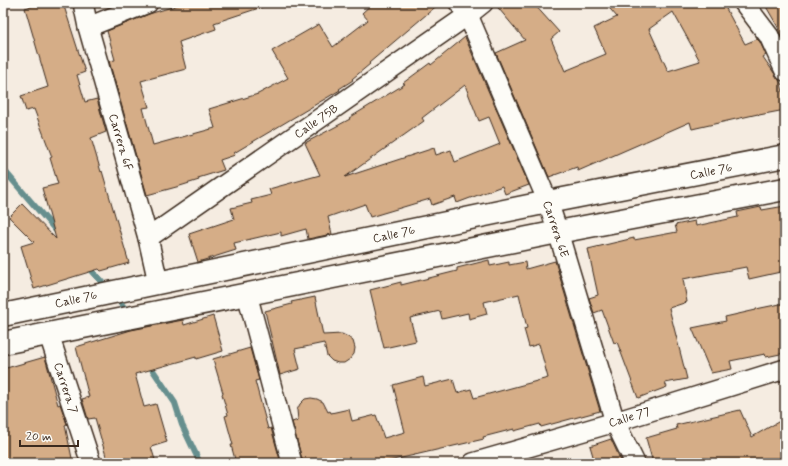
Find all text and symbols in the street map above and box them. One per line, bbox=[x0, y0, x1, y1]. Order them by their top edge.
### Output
street label: Calle 75B bbox=[291, 101, 342, 143]
street label: Carrera 6F bbox=[104, 112, 136, 173]
street label: Calle 76 bbox=[689, 160, 734, 184]
street label: Carrera 6E bbox=[538, 199, 572, 260]
street label: Calle 76 bbox=[372, 223, 417, 247]
street label: Calle 76 bbox=[54, 288, 99, 312]
street label: Carrera 7 bbox=[49, 361, 81, 416]
street label: Calle 77 bbox=[607, 404, 652, 432]
scale bar bbox=[20, 422, 78, 448]
text: 20 m bbox=[26, 429, 52, 445]

